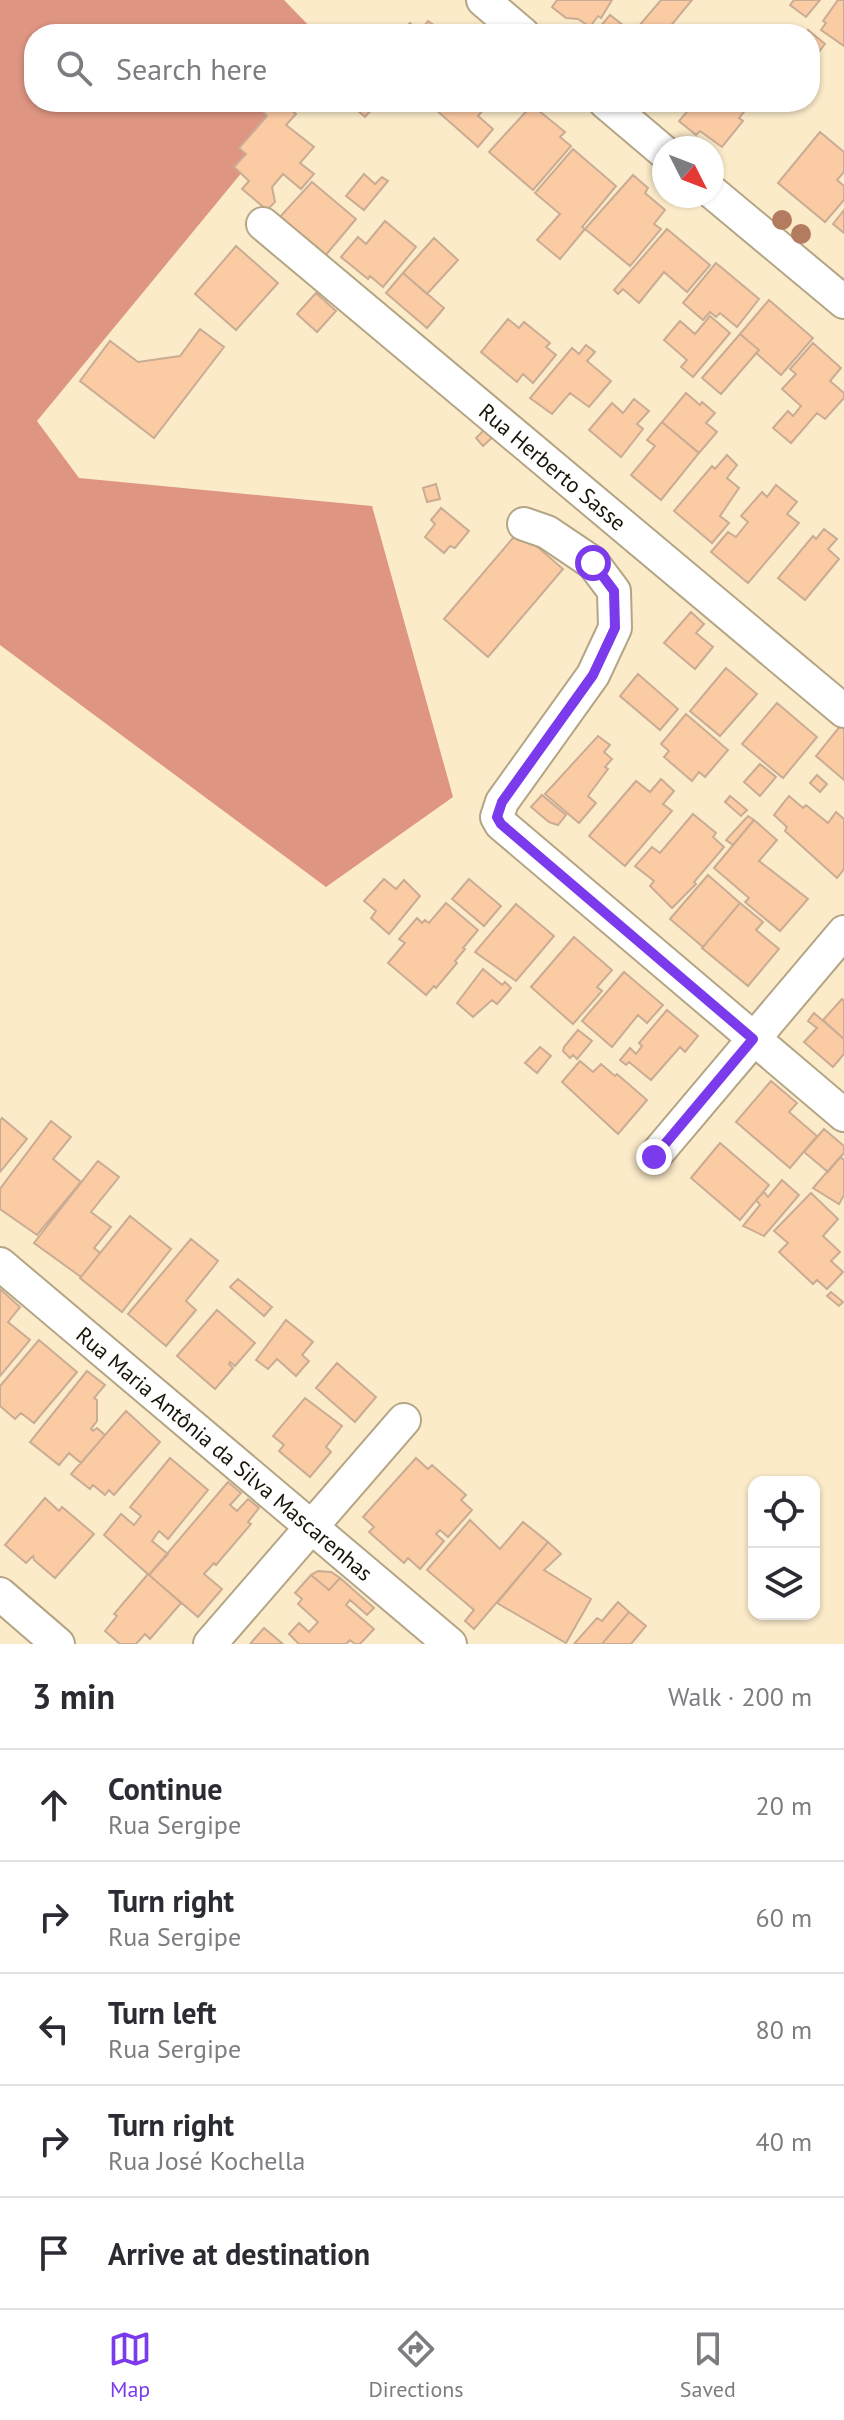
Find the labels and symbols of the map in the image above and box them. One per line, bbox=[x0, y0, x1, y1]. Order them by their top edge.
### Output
north arrow bbox=[652, 136, 724, 208]
street label: Rua Herberto Sasse bbox=[473, 397, 632, 536]
route start bbox=[575, 545, 611, 581]
route end bbox=[636, 1139, 672, 1175]
street label: Rua Maria Antônia da Silva Mascarenhas bbox=[71, 1321, 379, 1587]

